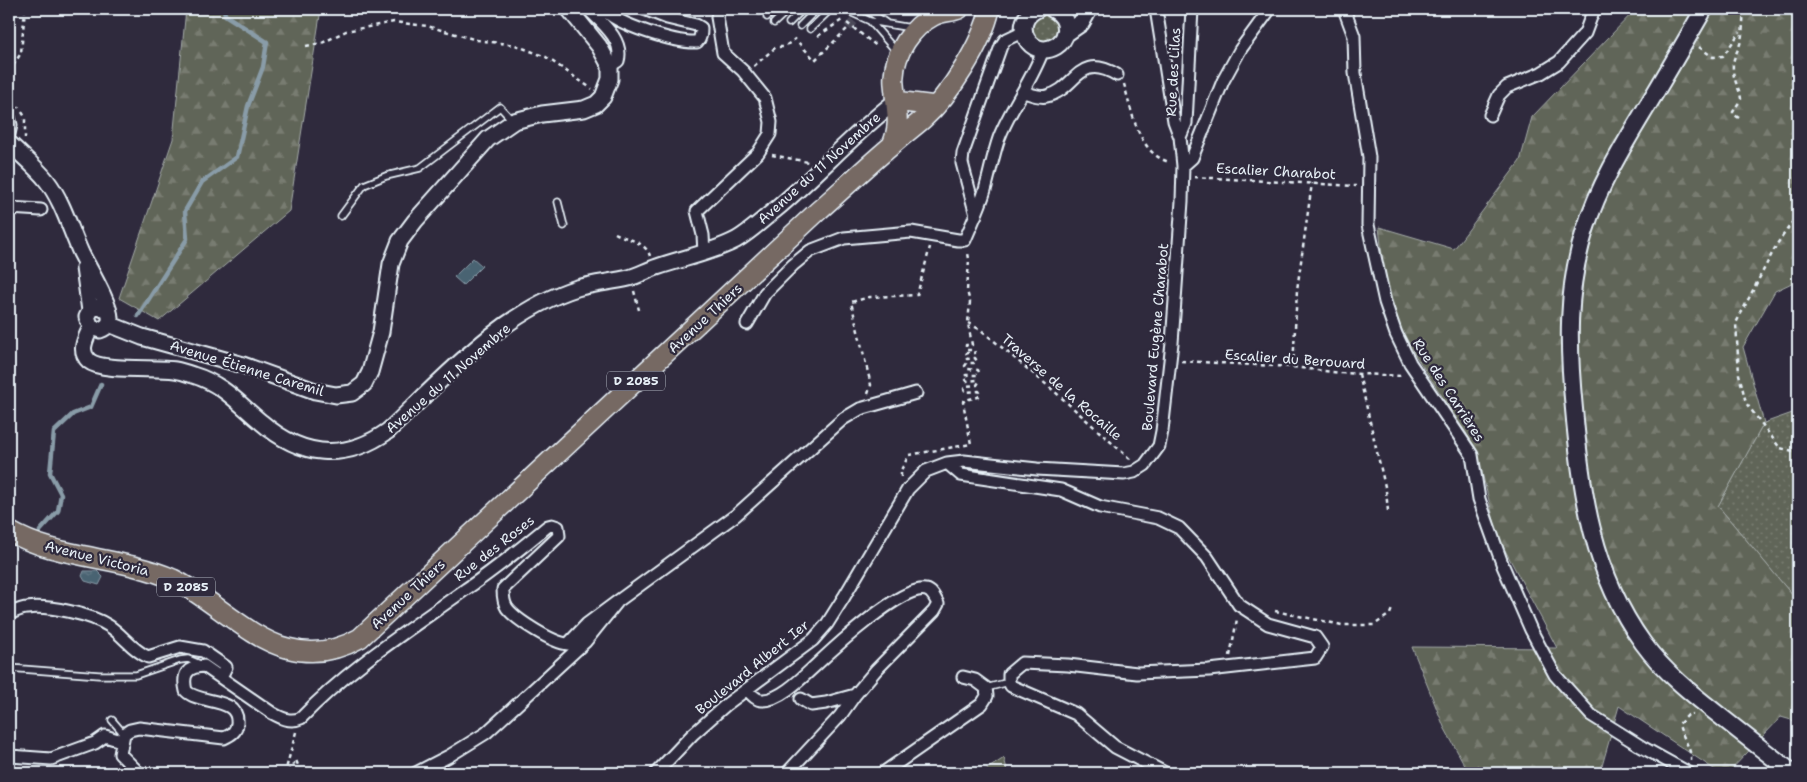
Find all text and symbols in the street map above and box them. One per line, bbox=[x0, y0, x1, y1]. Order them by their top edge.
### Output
street label: Rue des Lilas bbox=[1162, 27, 1184, 117]
street label: Avenue du 11 Novembre bbox=[754, 108, 884, 228]
street label: Escalier Charabot bbox=[1216, 159, 1336, 183]
street label: Boulevard Eugène Charabot bbox=[1138, 242, 1172, 432]
street label: Avenue Thiers bbox=[664, 279, 746, 357]
street label: Avenue du 11 Novembre bbox=[382, 319, 514, 437]
street label: Traverse de la Rocaille bbox=[998, 330, 1126, 444]
street label: Rue des Carrières bbox=[1409, 335, 1489, 445]
street label: Avenue Étienne Caremil bbox=[168, 336, 327, 400]
street label: Escalier du Berouard bbox=[1224, 345, 1366, 373]
road number: D 2085 bbox=[607, 372, 665, 391]
street label: Rue des Roses bbox=[450, 511, 538, 585]
street label: Avenue Victoria bbox=[43, 536, 151, 580]
street label: Avenue Thiers bbox=[367, 555, 449, 633]
road number: D 2085 bbox=[157, 578, 215, 596]
street label: Boulevard Albert Ier bbox=[692, 615, 813, 718]

